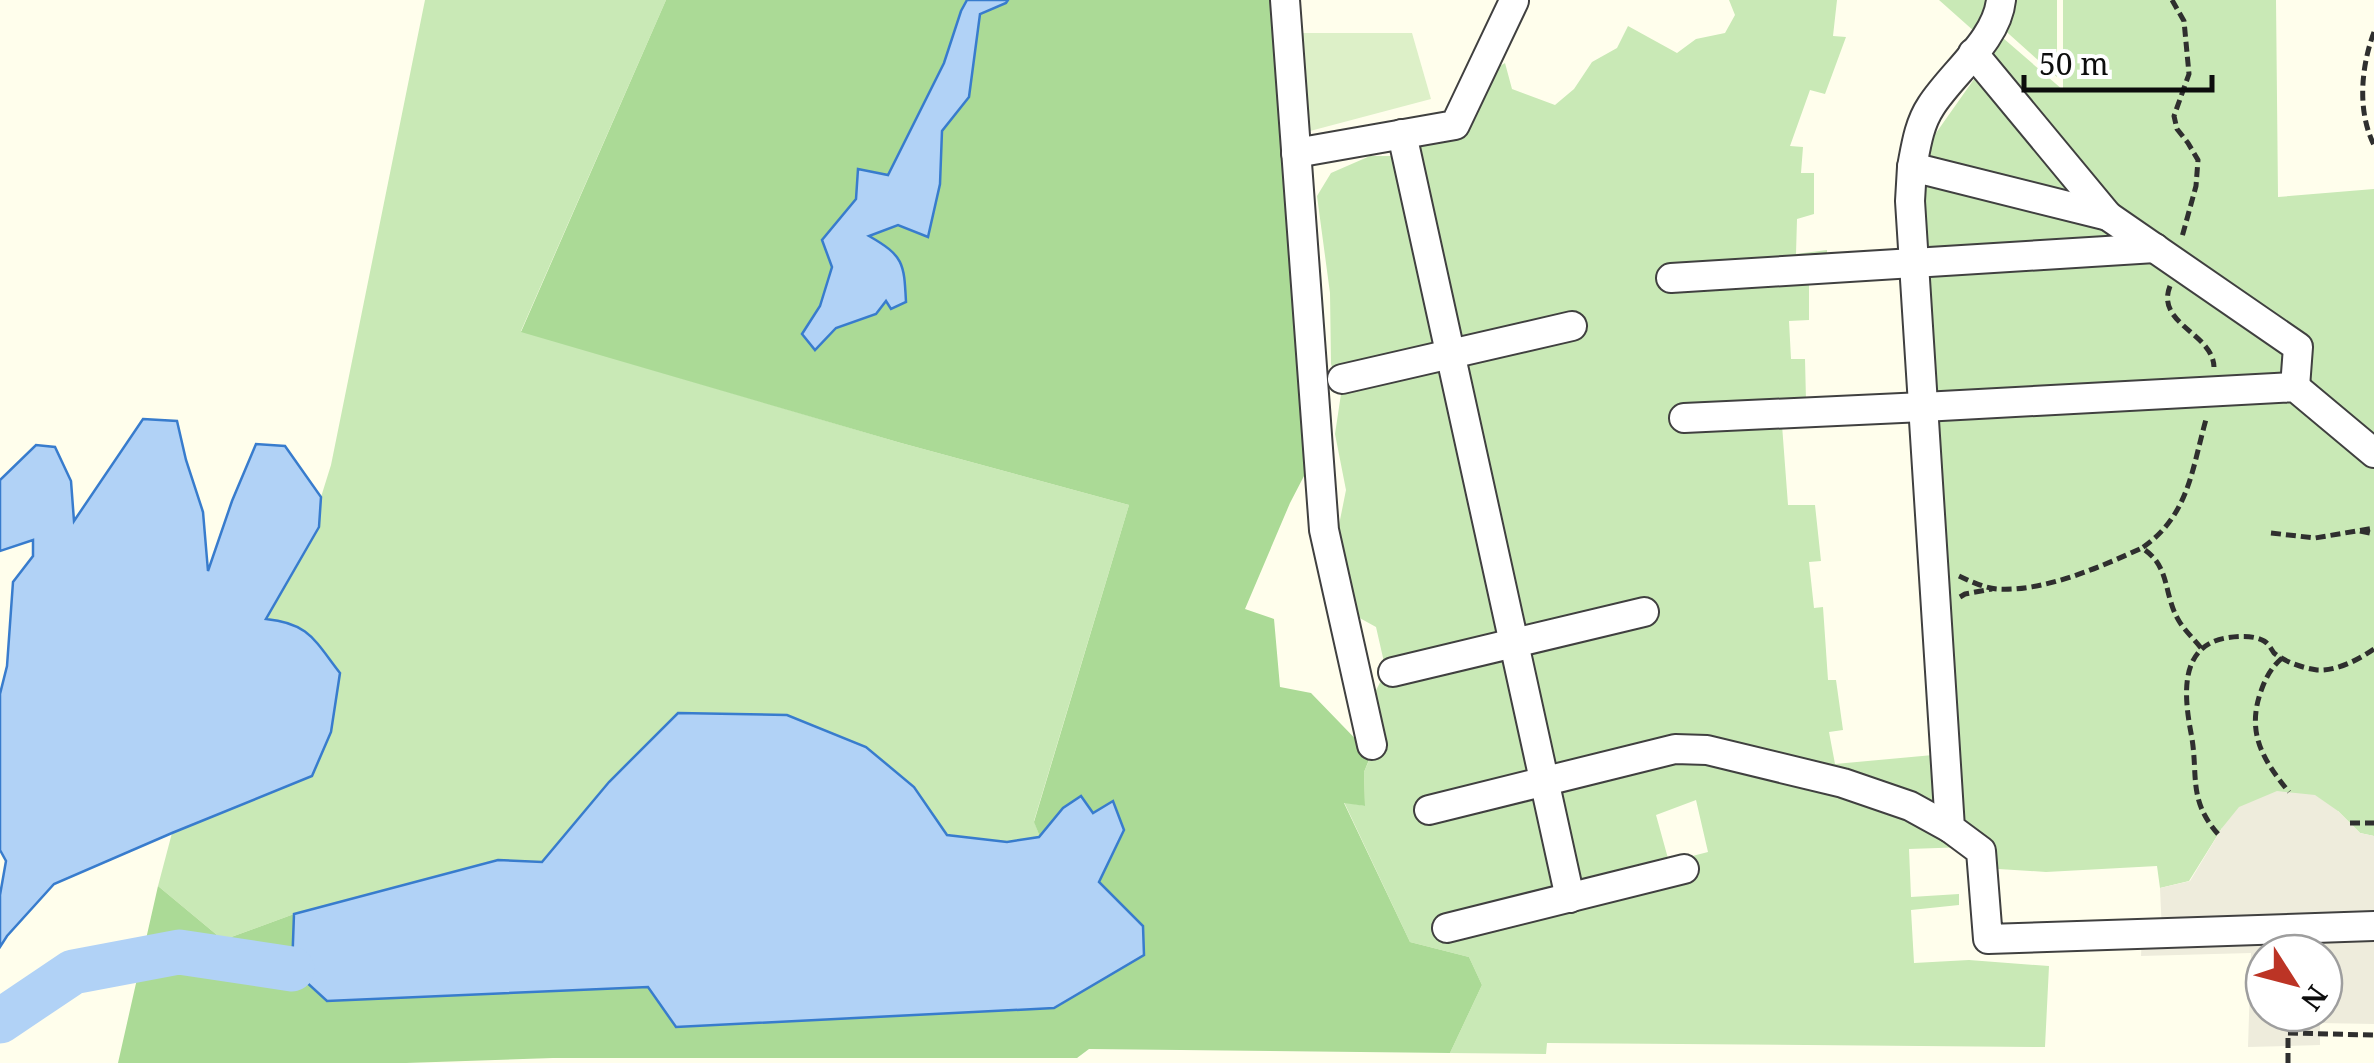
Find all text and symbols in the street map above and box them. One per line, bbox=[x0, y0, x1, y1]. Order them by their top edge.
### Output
scale bar bbox=[2024, 30, 2212, 92]
text: 50 m bbox=[2039, 43, 2109, 84]
north arrow bbox=[2244, 933, 2344, 1033]
text: N bbox=[2293, 978, 2337, 1018]

